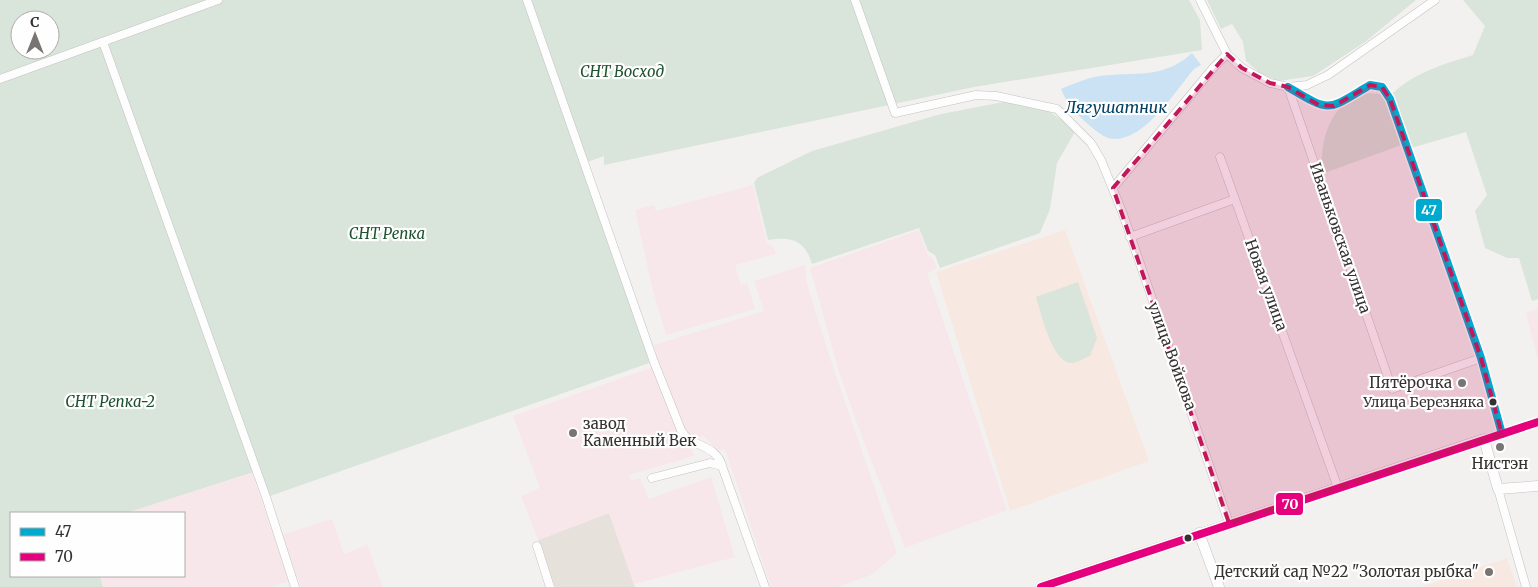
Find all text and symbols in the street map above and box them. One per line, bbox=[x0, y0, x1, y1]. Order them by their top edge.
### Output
north arrow bbox=[10, 10, 60, 60]
text: С bbox=[30, 13, 40, 31]
park label: СНТ Восход bbox=[580, 62, 664, 81]
water label: Лягушатник bbox=[1064, 97, 1167, 117]
street label: Иваньковская улица bbox=[1306, 160, 1375, 316]
line badge: 47 bbox=[1415, 198, 1443, 222]
text: 47 bbox=[1421, 201, 1437, 219]
park label: СНТ Репка bbox=[349, 224, 425, 243]
street label: Новая улица bbox=[1241, 236, 1292, 333]
street label: улица Войкова bbox=[1144, 299, 1201, 413]
place label: Пятёрочка bbox=[1369, 373, 1452, 392]
marker: Пятёрочка bbox=[1456, 377, 1468, 389]
park label: СНТ Репка-2 bbox=[65, 392, 155, 411]
place label: Улица Березняка bbox=[1362, 393, 1484, 411]
marker: Улица Березняка bbox=[1488, 397, 1498, 407]
place label: завод Каменный Век bbox=[583, 414, 697, 450]
marker: завод Каменный Век bbox=[567, 427, 579, 439]
marker: Нистэн bbox=[1494, 441, 1506, 453]
place label: Нистэн bbox=[1472, 454, 1528, 473]
line badge: 70 bbox=[1275, 492, 1304, 516]
text: 70 bbox=[1281, 495, 1299, 513]
legend bbox=[10, 512, 185, 577]
text: 47 bbox=[55, 522, 72, 541]
unlabelled marker bbox=[1183, 533, 1193, 543]
text: 70 bbox=[55, 547, 73, 566]
place label: Детский сад №22 "Золотая рыбка" bbox=[1215, 562, 1479, 581]
marker: Детский сад №22 "Золотая рыбка" bbox=[1483, 566, 1495, 578]

